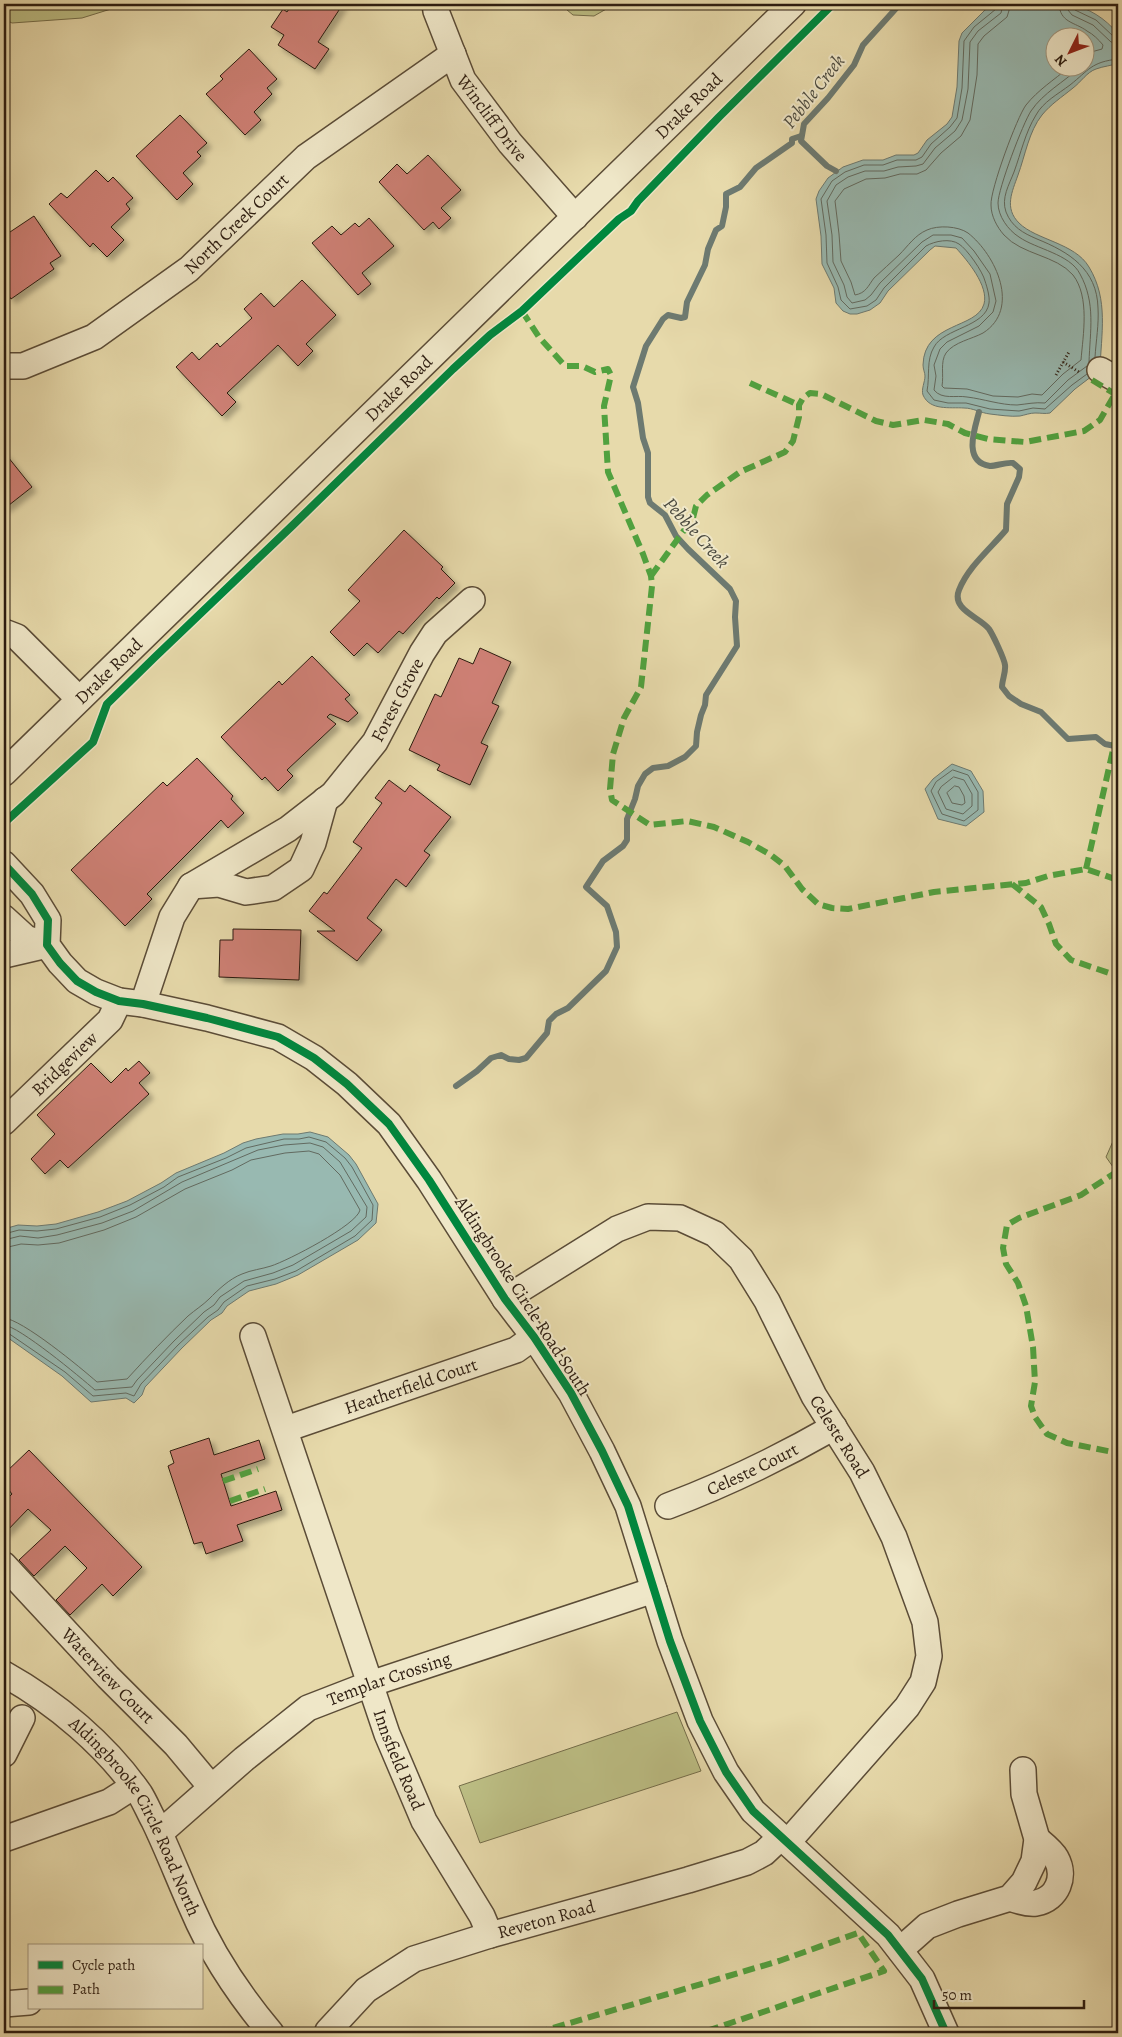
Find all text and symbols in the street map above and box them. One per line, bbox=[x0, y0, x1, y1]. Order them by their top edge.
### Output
north arrow bbox=[1044, 28, 1094, 78]
water label: Pebble Creek bbox=[777, 49, 851, 134]
text: N bbox=[1050, 50, 1071, 71]
street label: Drake Road bbox=[650, 67, 728, 144]
street label: Wincliff Drive bbox=[450, 69, 533, 167]
street label: North Creek Court bbox=[179, 168, 294, 280]
street label: Drake Road bbox=[360, 350, 438, 427]
water label: Pebble Creek bbox=[657, 491, 735, 574]
street label: Drake Road bbox=[70, 632, 148, 710]
street label: Forest Grove bbox=[365, 654, 429, 746]
street label: Bridgeview bbox=[26, 1026, 103, 1101]
street label: Aldingbrooke Circle Road South bbox=[449, 1191, 597, 1401]
street label: Heatherfield Court bbox=[341, 1352, 481, 1420]
street label: Celeste Road bbox=[804, 1390, 875, 1483]
street label: Celeste Court bbox=[703, 1437, 802, 1501]
street label: Waterview Court bbox=[55, 1622, 160, 1729]
street label: Templar Crossing bbox=[324, 1646, 454, 1711]
street label: Innsfield Road bbox=[367, 1706, 430, 1814]
street label: Aldingbrooke Circle Road North bbox=[63, 1711, 206, 1920]
street label: Reveton Road bbox=[495, 1894, 598, 1944]
legend bbox=[28, 1944, 202, 2010]
text: Cycle path bbox=[72, 1955, 135, 1975]
scale bar bbox=[934, 1977, 1084, 2009]
text: Path bbox=[72, 1979, 100, 1999]
text: 50 m bbox=[942, 1985, 972, 2005]

